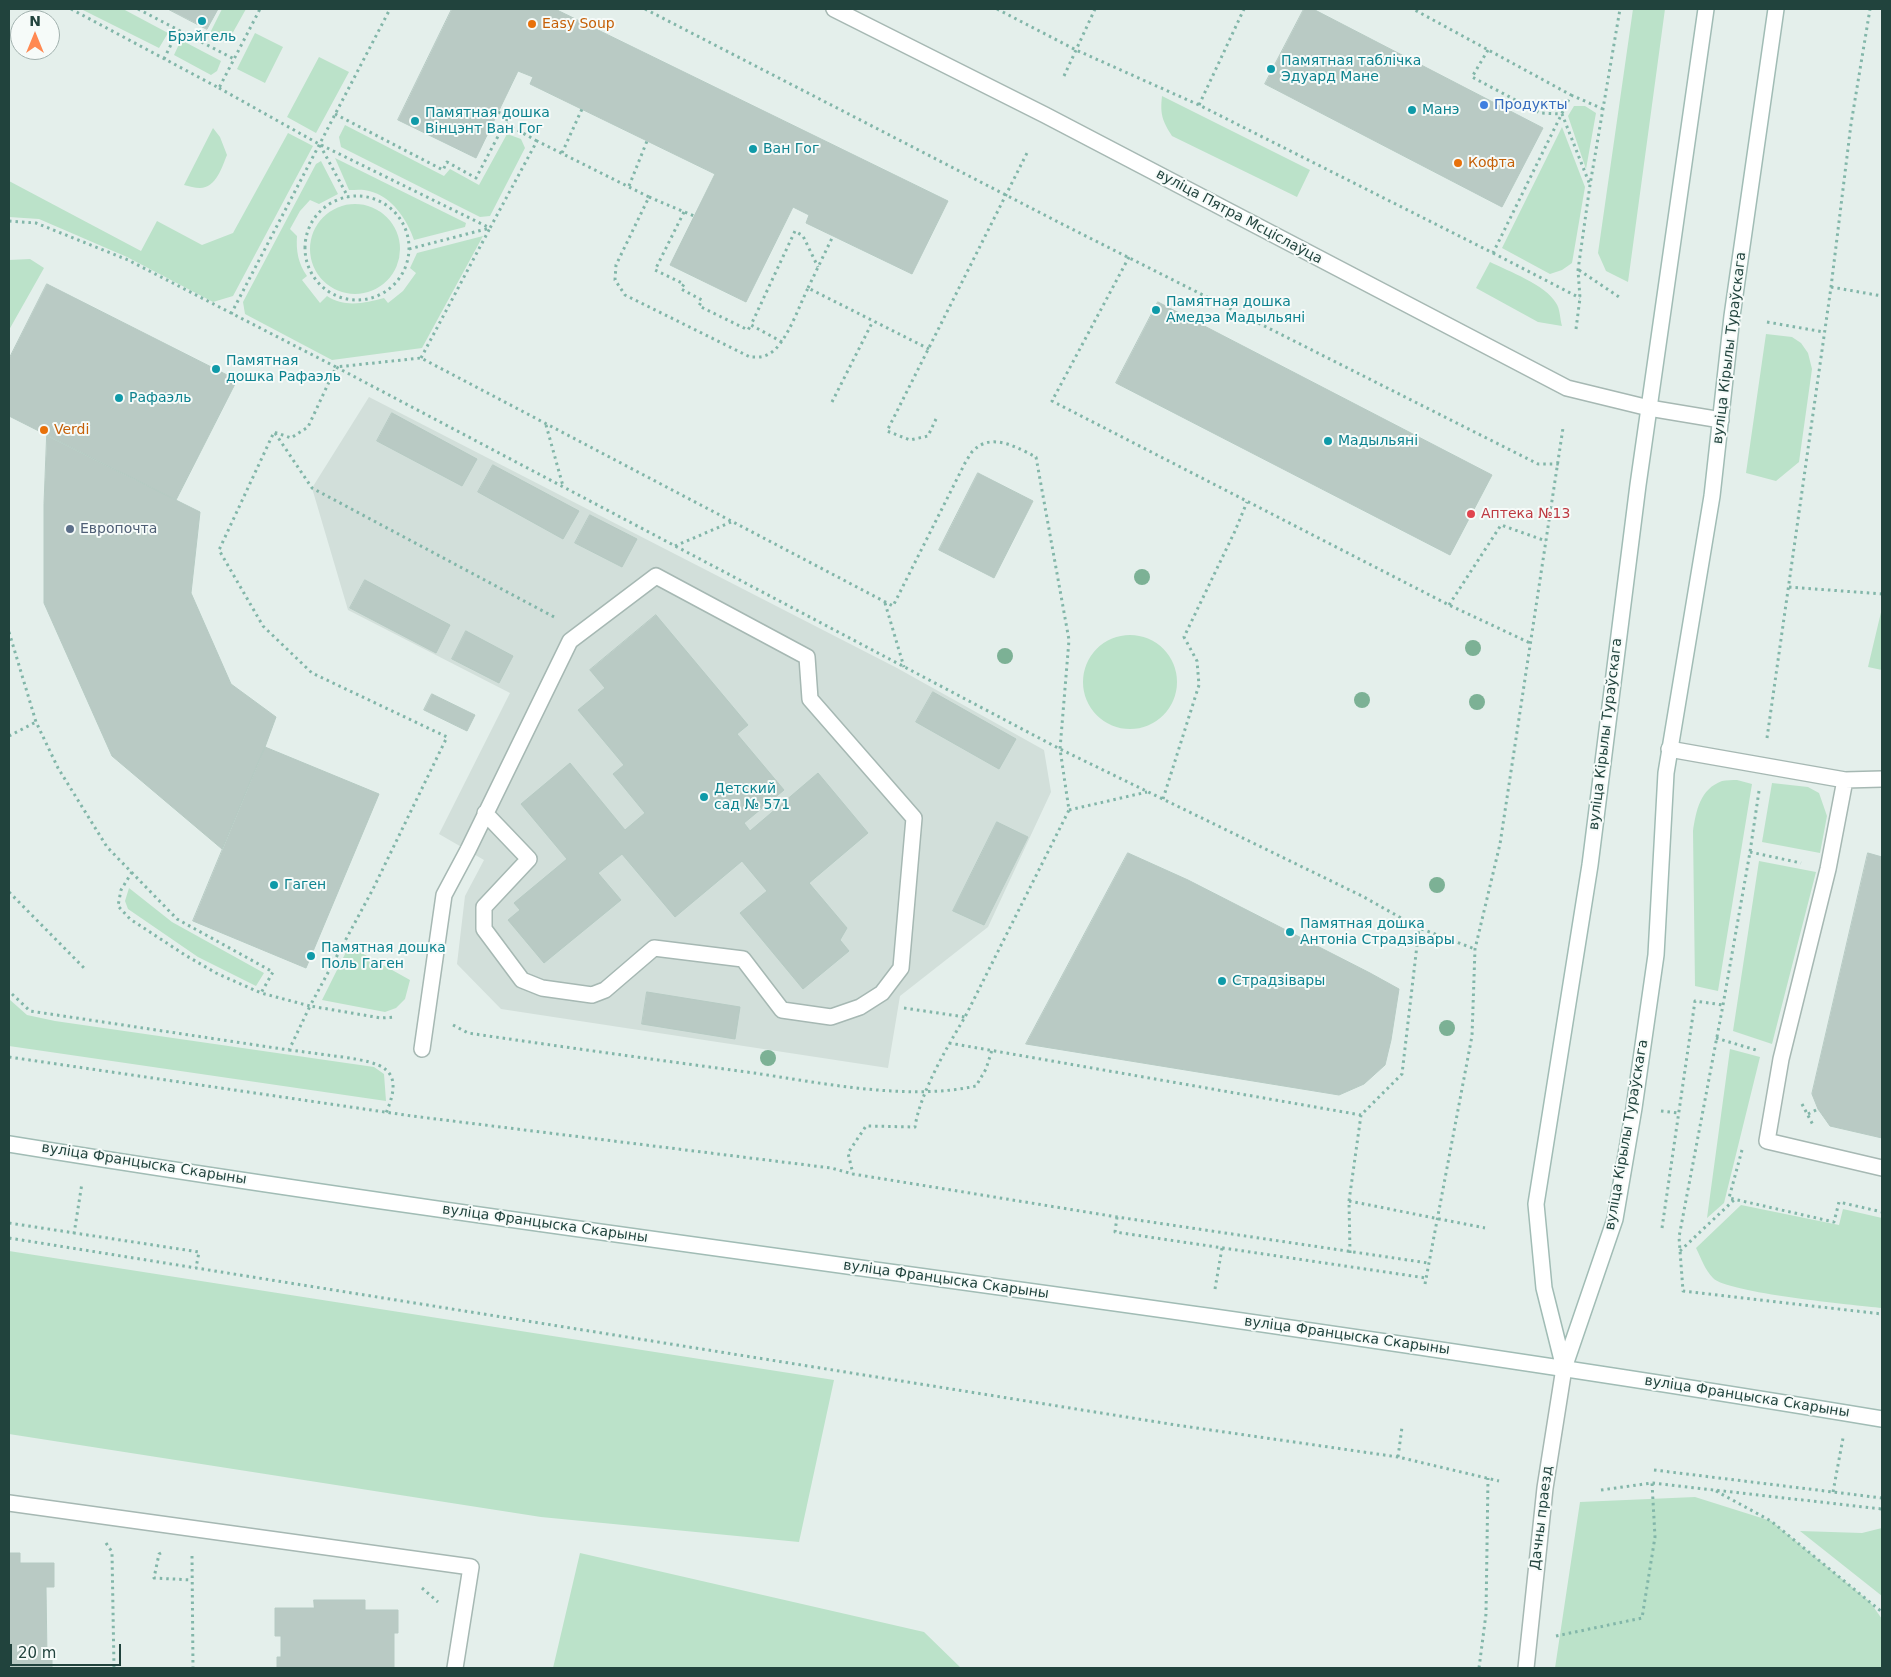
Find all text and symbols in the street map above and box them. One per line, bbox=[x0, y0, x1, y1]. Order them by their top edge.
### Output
north arrow bbox=[10, 10, 60, 60]
text: N bbox=[29, 13, 41, 29]
marker: Брэйгель bbox=[196, 15, 208, 27]
place label: Easy Soup bbox=[542, 16, 615, 32]
marker: Easy Soup bbox=[526, 18, 538, 30]
place label: Брэйгель bbox=[168, 29, 236, 45]
place label: Памятная таблічка Эдуард Мане bbox=[1281, 53, 1421, 85]
marker: Памятная таблічка Эдуард Мане bbox=[1265, 63, 1277, 75]
place label: Продукты bbox=[1494, 97, 1568, 113]
marker: Продукты bbox=[1478, 99, 1490, 111]
place label: Манэ bbox=[1422, 102, 1459, 118]
marker: Манэ bbox=[1406, 104, 1418, 116]
place label: Памятная дошка Вінцэнт Ван Гог bbox=[425, 105, 550, 138]
marker: Памятная дошка Вінцэнт Ван Гог bbox=[409, 115, 421, 127]
place label: Ван Гог bbox=[763, 141, 819, 157]
marker: Ван Гог bbox=[747, 143, 759, 155]
place label: Кофта bbox=[1468, 155, 1515, 171]
marker: Кофта bbox=[1452, 157, 1464, 169]
street label: вуліца Пятра Мсціслаўца bbox=[1153, 166, 1325, 268]
street label: вуліца Кірылы Тураўскага bbox=[1710, 251, 1750, 445]
place label: Памятная дошка Амедэа Мадыльяні bbox=[1166, 294, 1305, 326]
marker: Памятная дошка Амедэа Мадыльяні bbox=[1150, 304, 1162, 316]
place label: Памятная дошка Рафаэль bbox=[226, 353, 341, 386]
marker: Памятная дошка Рафаэль bbox=[210, 363, 222, 375]
place label: Рафаэль bbox=[129, 390, 191, 406]
marker: Рафаэль bbox=[113, 392, 125, 404]
place label: Verdi bbox=[54, 422, 89, 438]
marker: Verdi bbox=[38, 424, 50, 436]
place label: Мадыльяні bbox=[1338, 433, 1418, 449]
marker: Мадыльяні bbox=[1322, 435, 1334, 447]
place label: Аптека №13 bbox=[1481, 506, 1570, 522]
marker: Аптека №13 bbox=[1465, 508, 1477, 520]
place label: Европочта bbox=[80, 521, 157, 537]
marker: Европочта bbox=[64, 523, 76, 535]
street label: вуліца Кірылы Тураўскага bbox=[1586, 637, 1626, 831]
place label: Детский сад № 571 bbox=[714, 781, 790, 814]
marker: Детский сад № 571 bbox=[698, 791, 710, 803]
place label: Гаген bbox=[284, 877, 326, 893]
marker: Гаген bbox=[268, 879, 280, 891]
place label: Памятная дошка Антоніа Страдзівары bbox=[1300, 916, 1455, 949]
marker: Памятная дошка Антоніа Страдзівары bbox=[1284, 926, 1296, 938]
place label: Памятная дошка Поль Гаген bbox=[321, 940, 446, 972]
marker: Памятная дошка Поль Гаген bbox=[305, 950, 317, 962]
place label: Страдзівары bbox=[1232, 973, 1325, 989]
marker: Страдзівары bbox=[1216, 975, 1228, 987]
street label: вуліца Кірылы Тураўскага bbox=[1602, 1038, 1652, 1232]
street label: вуліца Францыска Скарыны bbox=[40, 1139, 248, 1189]
street label: вуліца Францыска Скарыны bbox=[441, 1201, 649, 1247]
street label: вуліца Францыска Скарыны bbox=[842, 1257, 1050, 1303]
street label: вуліца Францыска Скарыны bbox=[1243, 1313, 1451, 1359]
street label: вуліца Францыска Скарыны bbox=[1643, 1372, 1851, 1422]
street label: Дачны праезд bbox=[1527, 1465, 1557, 1571]
scale bar bbox=[12, 1634, 124, 1666]
text: 20 m bbox=[18, 1644, 56, 1662]

